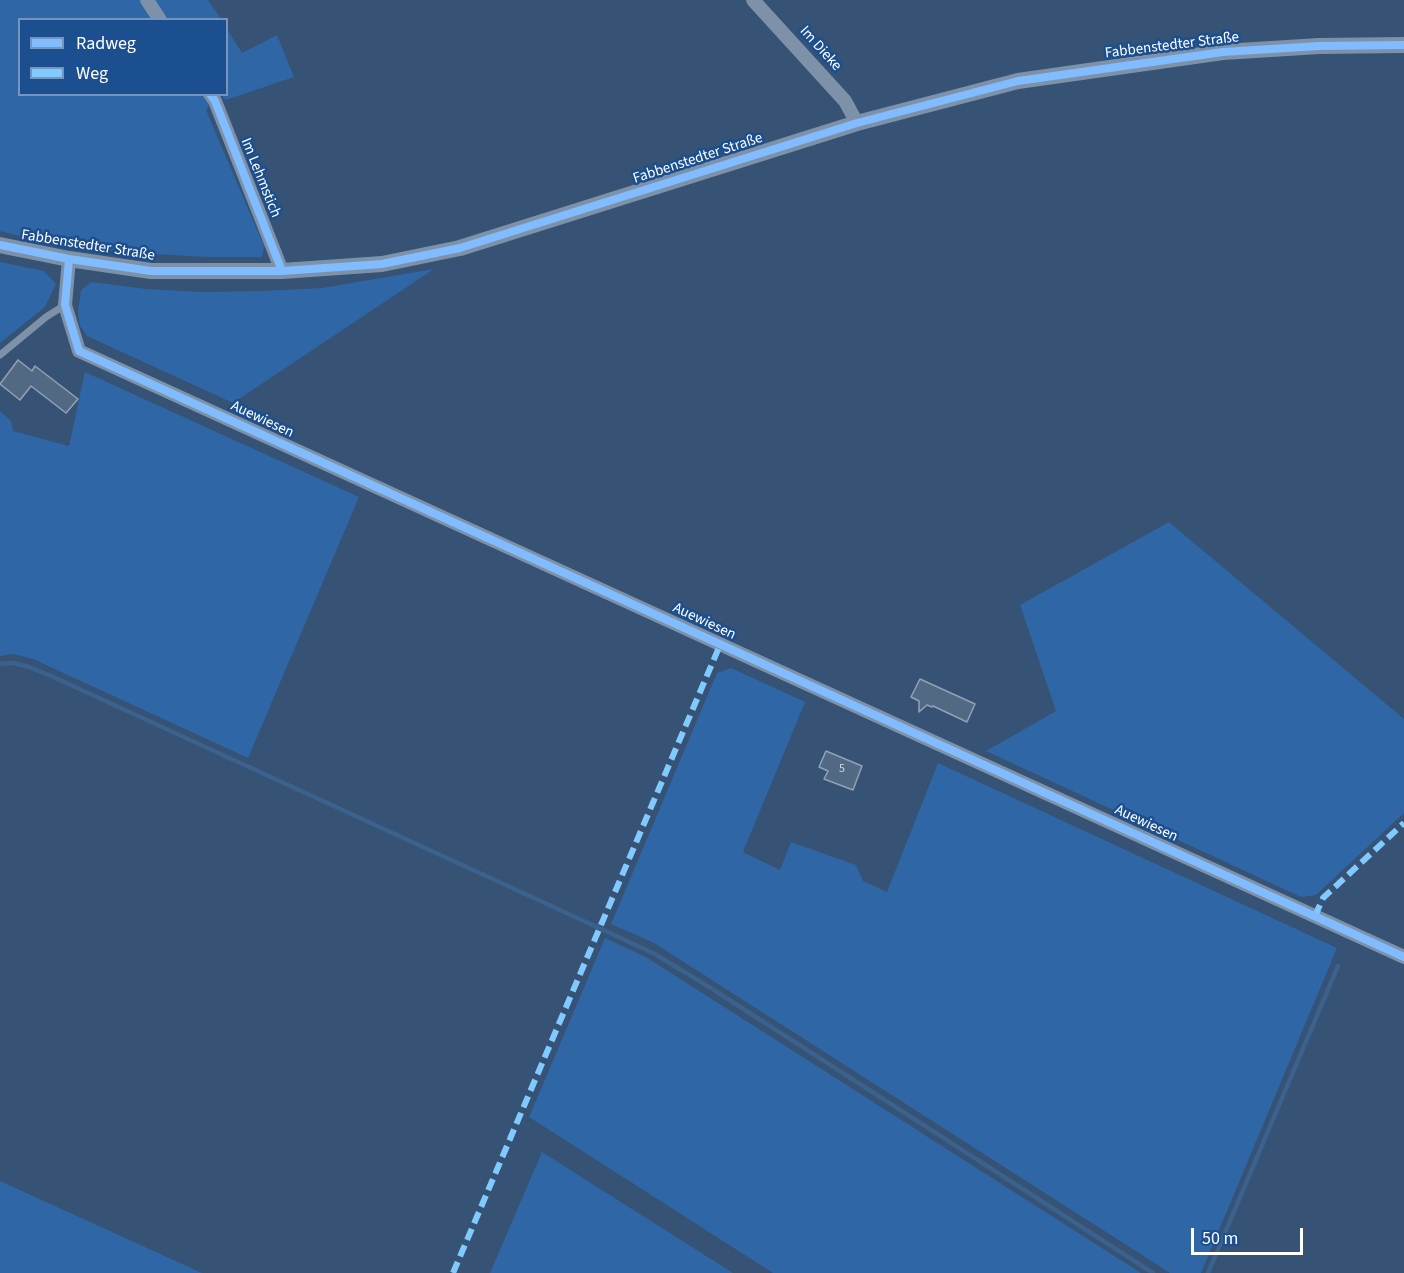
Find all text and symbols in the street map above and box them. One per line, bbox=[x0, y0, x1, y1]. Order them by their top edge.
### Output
legend bbox=[18, 18, 228, 96]
street label: Im Dieke bbox=[795, 23, 845, 75]
street label: Fabbenstedter Straße bbox=[1104, 29, 1240, 63]
text: Radweg bbox=[76, 31, 136, 56]
text: Weg bbox=[76, 61, 108, 86]
street label: Fabbenstedter Straße bbox=[631, 130, 765, 188]
street label: Im Lehmstich bbox=[236, 136, 284, 220]
street label: Fabbenstedter Straße bbox=[20, 227, 156, 265]
street label: Auewiesen bbox=[228, 398, 296, 442]
street label: Auewiesen bbox=[670, 600, 738, 644]
house number: 5 bbox=[839, 762, 845, 776]
street label: Auewiesen bbox=[1112, 802, 1180, 846]
scale bar bbox=[1194, 1216, 1306, 1254]
text: 50 m bbox=[1202, 1226, 1238, 1251]

